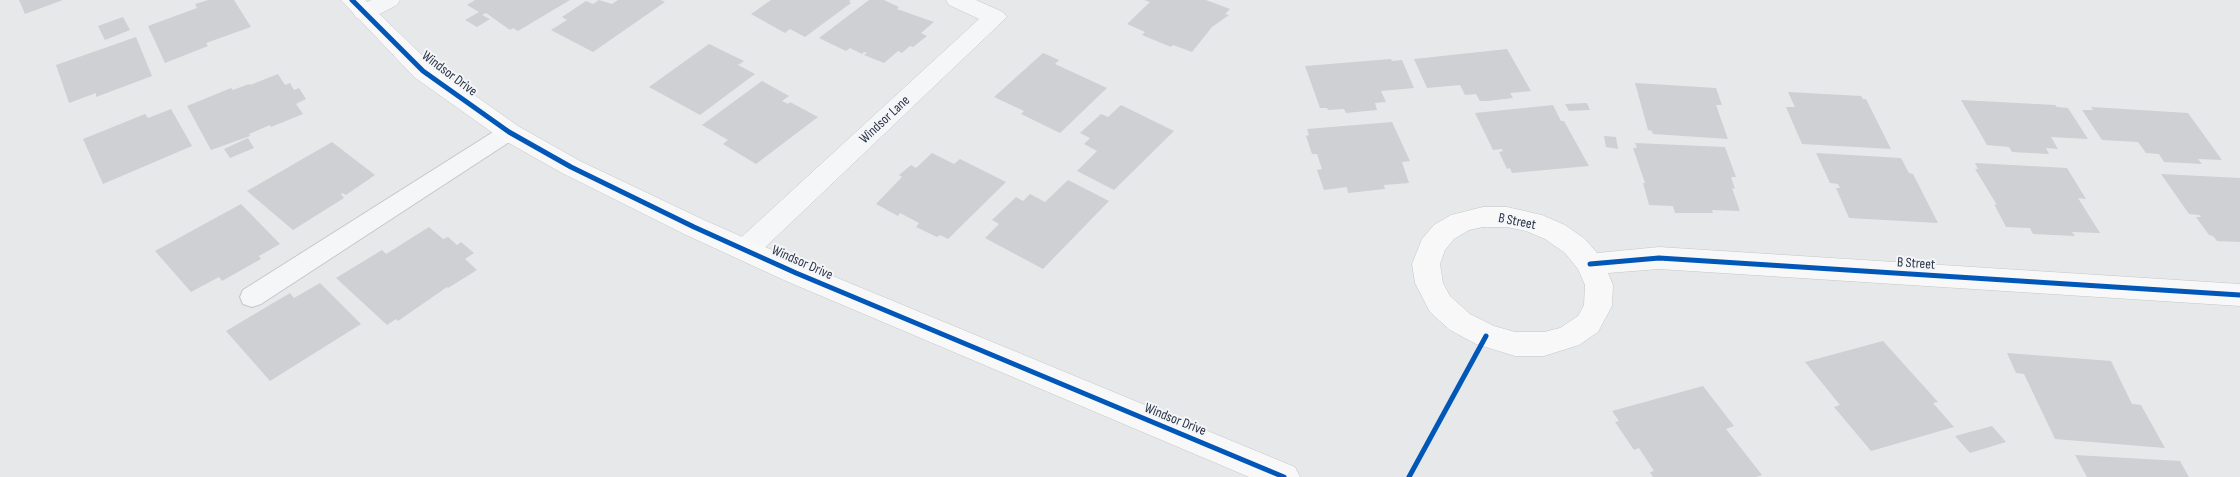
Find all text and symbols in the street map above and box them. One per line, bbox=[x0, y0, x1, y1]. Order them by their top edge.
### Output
street label: Windsor Drive bbox=[418, 48, 480, 100]
street label: Windsor Lane bbox=[856, 92, 914, 148]
street label: B Street bbox=[1497, 210, 1537, 234]
street label: Windsor Drive bbox=[769, 242, 835, 284]
street label: B Street bbox=[1896, 254, 1936, 274]
street label: Windsor Drive bbox=[1142, 400, 1208, 440]

